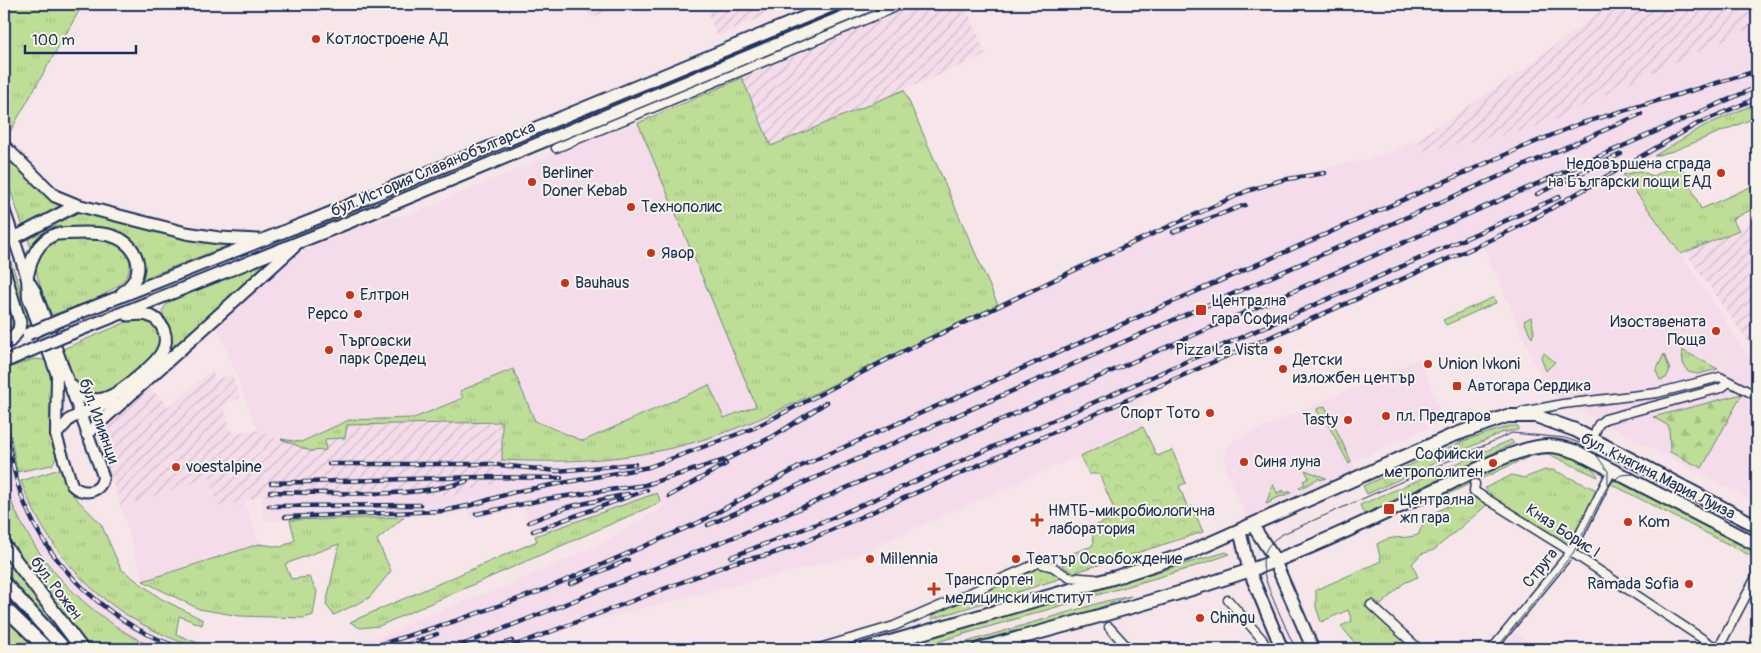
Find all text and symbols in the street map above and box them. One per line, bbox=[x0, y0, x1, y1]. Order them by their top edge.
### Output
scale bar bbox=[25, 22, 136, 54]
place label: Котлостроене АД bbox=[326, 29, 448, 49]
text: 100 m bbox=[32, 31, 75, 50]
marker: Котлостроене АД bbox=[310, 33, 322, 45]
street label: бул. История Славянобългарска bbox=[328, 117, 538, 221]
place label: Недовършена сграда на Български пощи ЕАД bbox=[1548, 154, 1711, 192]
place label: Berliner Doner Kebab bbox=[542, 163, 627, 201]
marker: Недовършена сграда на Български пощи ЕАД bbox=[1715, 167, 1727, 179]
marker: Berliner Doner Kebab bbox=[526, 176, 538, 188]
place label: Технополис bbox=[641, 197, 723, 217]
marker: Технополис bbox=[625, 201, 637, 213]
place label: Явор bbox=[661, 243, 694, 263]
marker: Явор bbox=[645, 247, 657, 259]
place label: Bauhaus bbox=[575, 273, 629, 293]
marker: Bauhaus bbox=[559, 277, 571, 289]
place label: Елтрон bbox=[360, 285, 409, 305]
marker: Елтрон bbox=[344, 289, 356, 301]
place label: Централна гара София bbox=[1212, 291, 1288, 329]
marker: Централна гара София bbox=[1194, 303, 1208, 317]
place label: Pepco bbox=[307, 304, 348, 324]
marker: Pepco bbox=[352, 308, 364, 320]
place label: Изоставената Поща bbox=[1610, 312, 1706, 350]
marker: Изоставената Поща bbox=[1710, 325, 1722, 337]
place label: Търговски парк Средец bbox=[339, 331, 427, 369]
place label: Pizza La Vista bbox=[1175, 340, 1268, 360]
marker: Търговски парк Средец bbox=[323, 344, 335, 356]
marker: Pizza La Vista bbox=[1272, 344, 1284, 356]
place label: Детски изложбен център bbox=[1292, 350, 1415, 388]
place label: Union Ivkoni bbox=[1438, 354, 1520, 374]
marker: Union Ivkoni bbox=[1422, 358, 1434, 370]
marker: Детски изложбен център bbox=[1277, 363, 1289, 375]
street label: бул. Илиянци bbox=[74, 376, 124, 466]
place label: Автогара Сердика bbox=[1467, 376, 1591, 396]
marker: Автогара Сердика bbox=[1451, 380, 1463, 392]
place label: Спорт Тото bbox=[1120, 403, 1200, 423]
place label: пл. Предгаров bbox=[1396, 406, 1491, 426]
marker: Спорт Тото bbox=[1204, 407, 1216, 419]
place label: Tasty bbox=[1302, 410, 1338, 430]
marker: пл. Предгаров bbox=[1380, 410, 1392, 422]
marker: Tasty bbox=[1342, 414, 1354, 426]
street label: бул. Княгиня Мария Луиза bbox=[1577, 428, 1739, 524]
place label: Софийски метрополитен bbox=[1384, 444, 1483, 482]
place label: Синя луна bbox=[1254, 452, 1321, 472]
marker: Синя луна bbox=[1238, 456, 1250, 468]
place label: voestalpine bbox=[185, 457, 262, 477]
marker: Софийски метрополитен bbox=[1487, 457, 1499, 469]
marker: voestalpine bbox=[170, 461, 182, 473]
place label: Централна жп гара bbox=[1400, 490, 1474, 528]
street label: Княз Борис I bbox=[1522, 500, 1604, 562]
place label: НМТБ-микробиологична лаборатория bbox=[1048, 501, 1215, 539]
marker: Централна жп гара bbox=[1382, 502, 1396, 516]
place label: Kom bbox=[1638, 512, 1670, 532]
marker: НМТБ-микробиологична лаборатория bbox=[1030, 513, 1044, 527]
marker: Kom bbox=[1622, 516, 1634, 528]
street label: Струга bbox=[1518, 544, 1562, 592]
place label: Millennia bbox=[880, 549, 938, 569]
place label: Театър Освобождение bbox=[1026, 549, 1183, 569]
street label: бул. Рожен bbox=[26, 552, 86, 624]
marker: Millennia bbox=[864, 553, 876, 565]
marker: Театър Освобождение bbox=[1010, 553, 1022, 565]
place label: Транспортен медицински институт bbox=[945, 570, 1093, 608]
place label: Ramada Sofia bbox=[1587, 574, 1679, 594]
marker: Ramada Sofia bbox=[1683, 578, 1695, 590]
marker: Транспортен медицински институт bbox=[927, 582, 941, 596]
place label: Chingu bbox=[1210, 608, 1255, 628]
marker: Chingu bbox=[1194, 612, 1206, 624]

